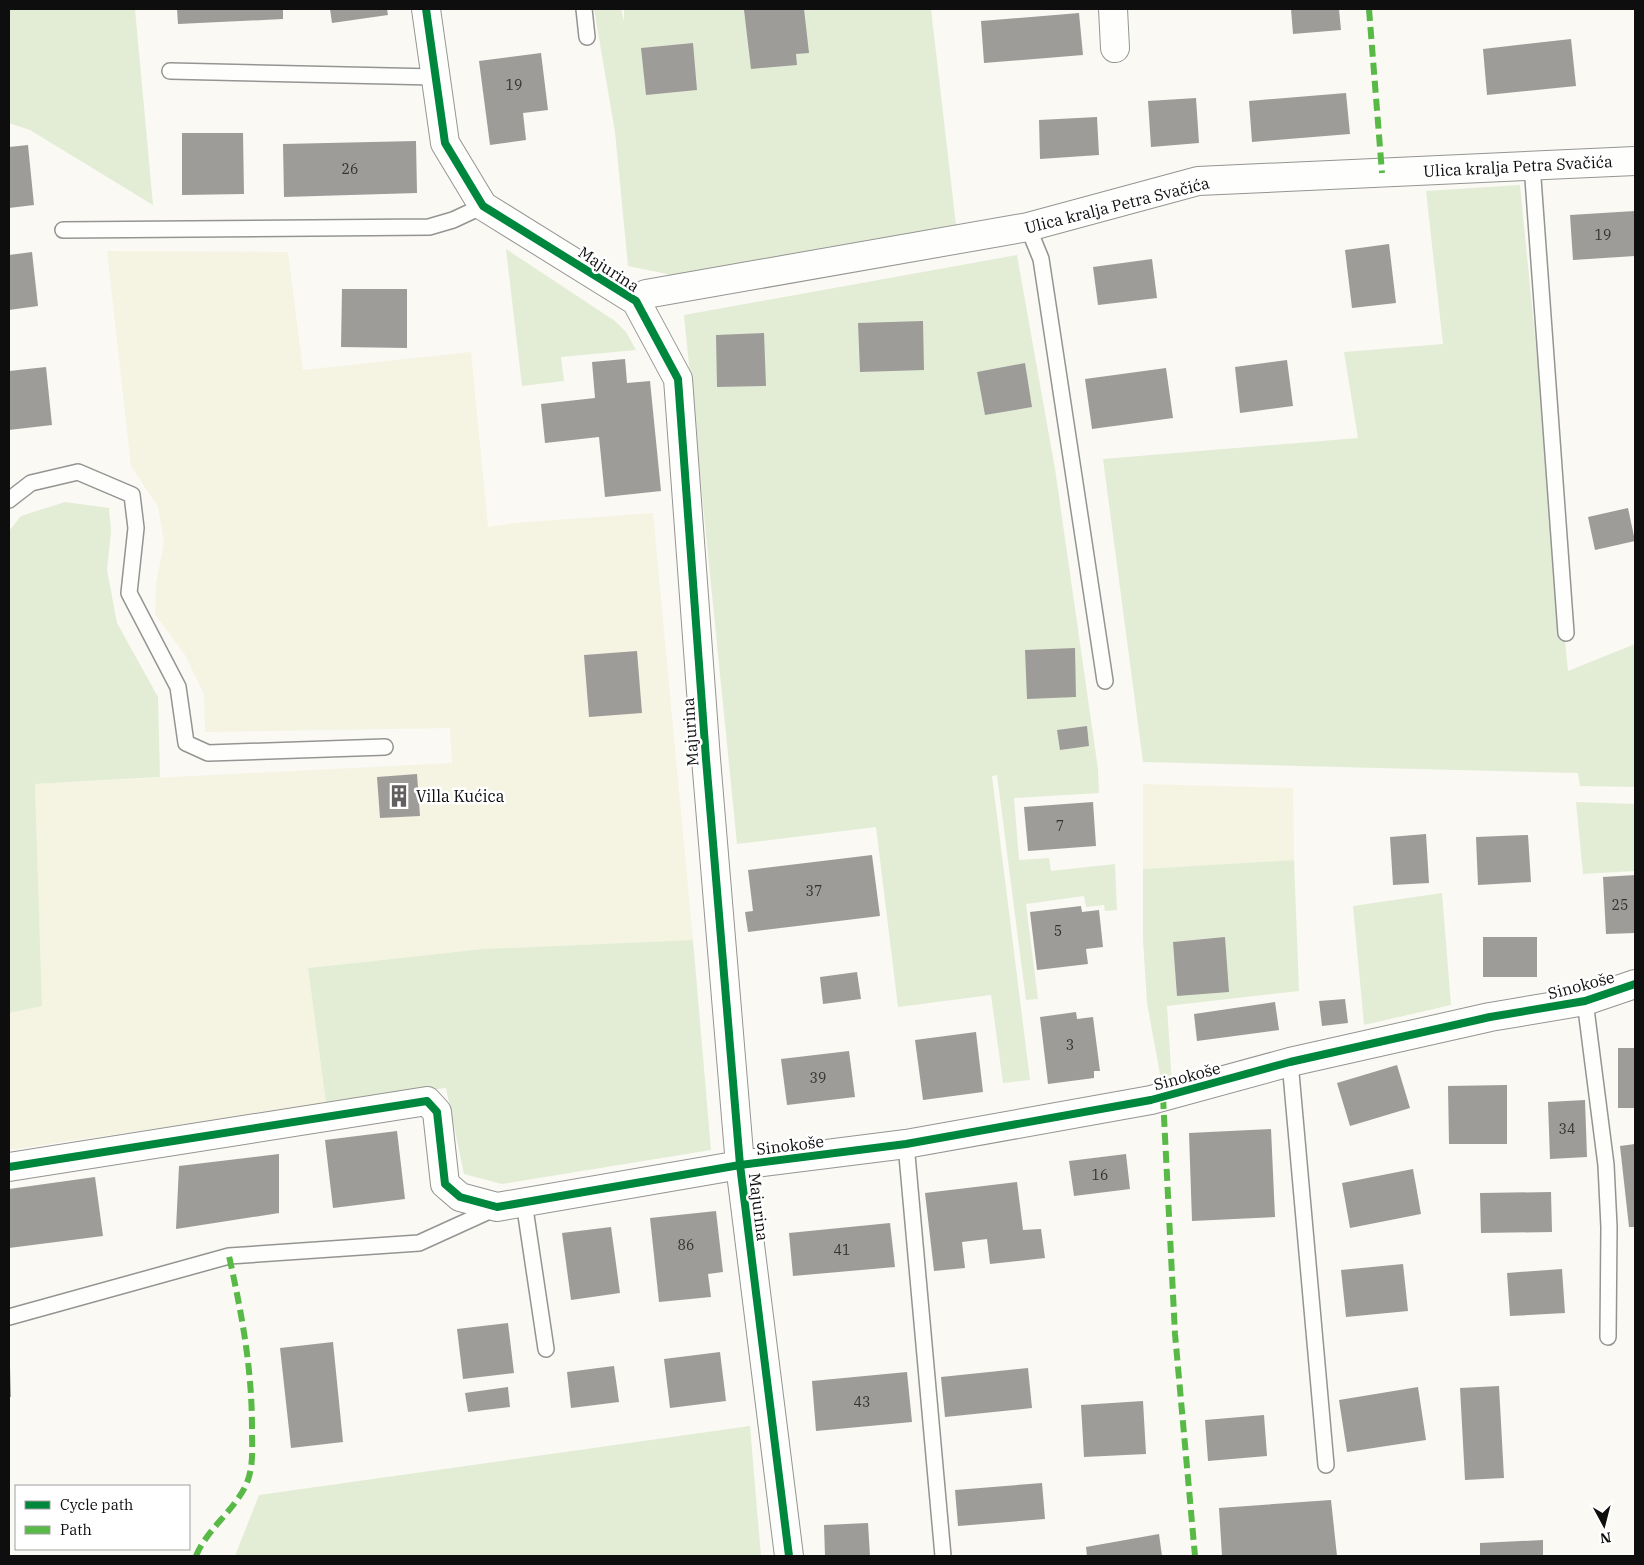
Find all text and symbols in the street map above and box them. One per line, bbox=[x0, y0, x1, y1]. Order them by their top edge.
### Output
house number: 19 bbox=[506, 76, 522, 94]
street label: Ulica kralja Petra Svačića bbox=[1423, 151, 1613, 181]
house number: 26 bbox=[342, 160, 358, 178]
street label: Ulica kralja Petra Svačića bbox=[1023, 172, 1212, 238]
house number: 19 bbox=[1595, 226, 1611, 244]
street label: Majurina bbox=[575, 242, 643, 296]
street label: Majurina bbox=[678, 697, 702, 767]
building icon: Villa Kućica bbox=[386, 783, 412, 809]
place label: Villa Kućica bbox=[416, 786, 505, 806]
house number: 7 bbox=[1056, 817, 1064, 835]
house number: 37 bbox=[806, 882, 822, 900]
house number: 25 bbox=[1612, 896, 1628, 914]
house number: 5 bbox=[1054, 922, 1062, 940]
street label: Sinokoše bbox=[1545, 967, 1617, 1003]
house number: 3 bbox=[1066, 1036, 1074, 1054]
street label: Sinokoše bbox=[1151, 1058, 1223, 1094]
house number: 39 bbox=[810, 1069, 826, 1087]
house number: 34 bbox=[1559, 1120, 1575, 1138]
street label: Sinokoše bbox=[755, 1131, 825, 1159]
house number: 16 bbox=[1092, 1166, 1108, 1184]
street label: Majurina bbox=[745, 1172, 773, 1242]
house number: 86 bbox=[678, 1236, 694, 1254]
house number: 41 bbox=[834, 1241, 850, 1259]
house number: 43 bbox=[854, 1393, 870, 1411]
legend bbox=[15, 1485, 190, 1550]
text: Cycle path bbox=[60, 1495, 133, 1514]
north arrow bbox=[1579, 1500, 1629, 1550]
text: Path bbox=[60, 1520, 92, 1539]
text: N bbox=[1599, 1528, 1612, 1548]

